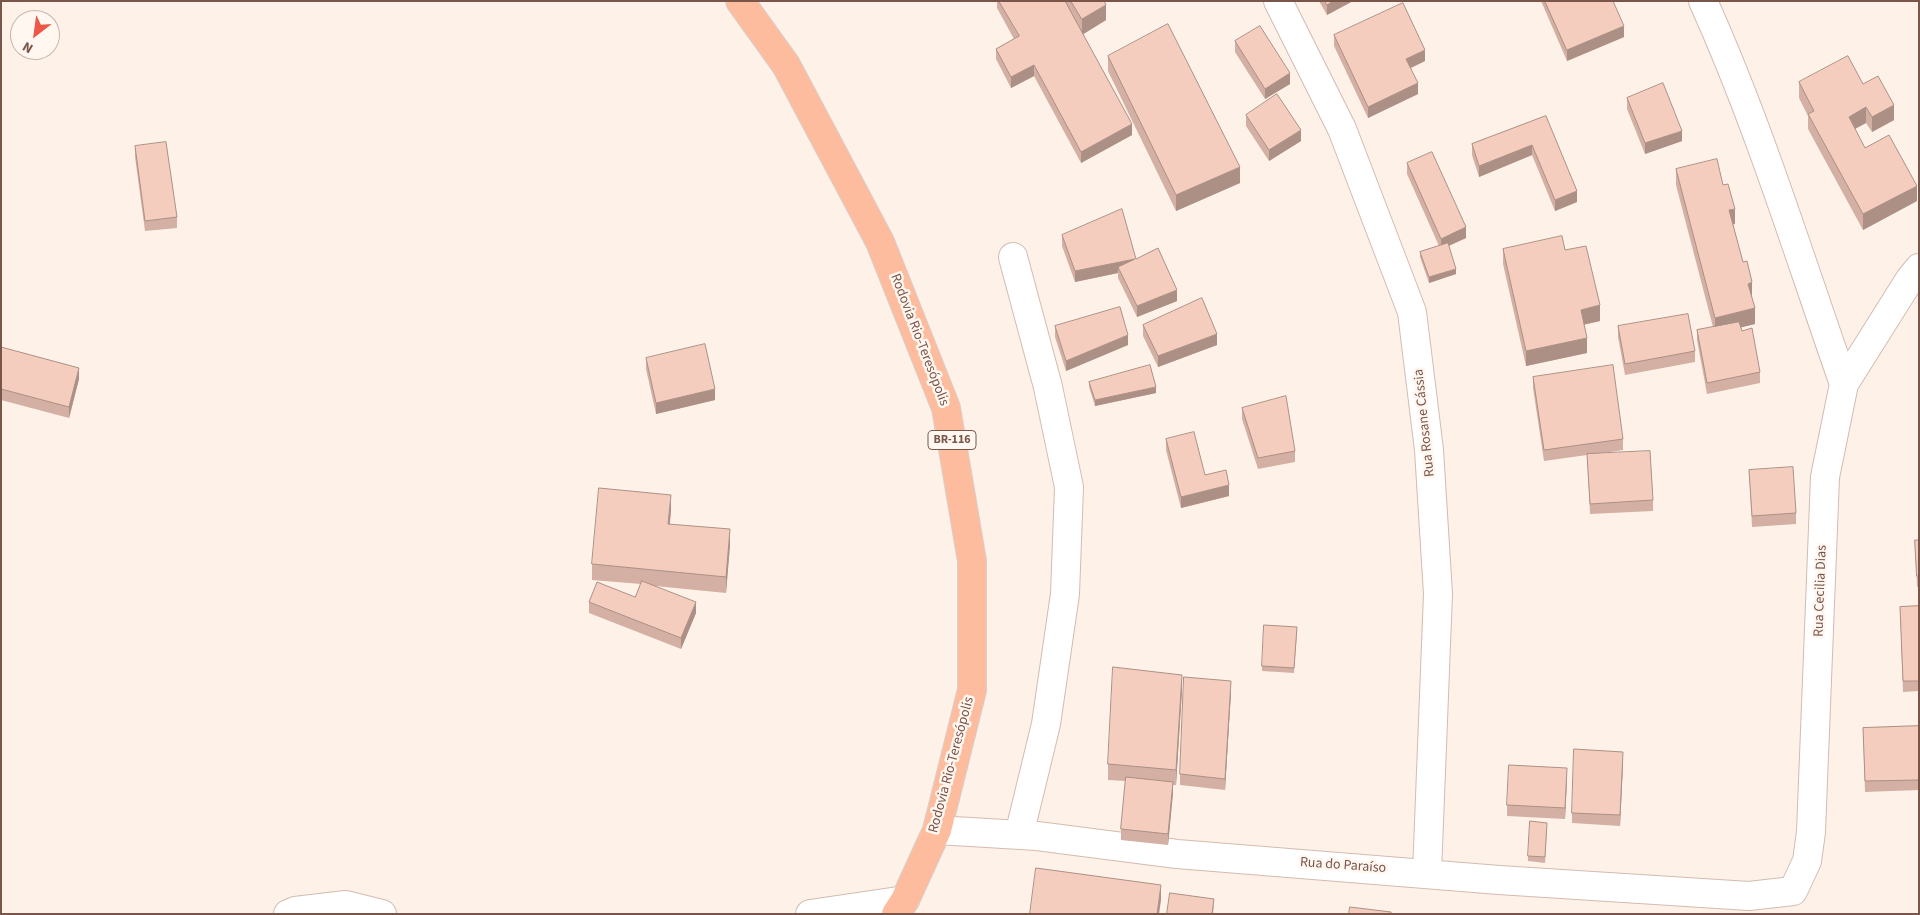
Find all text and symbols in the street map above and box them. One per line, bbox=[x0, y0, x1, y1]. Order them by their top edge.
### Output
north arrow bbox=[10, 10, 60, 60]
text: N bbox=[19, 36, 37, 58]
street label: Rodovia Rio-Teresópolis bbox=[886, 272, 952, 408]
street label: Rua Rosane Cássia bbox=[1411, 368, 1439, 478]
road number: BR-116 bbox=[928, 430, 976, 450]
street label: Rua Cecilia Dias bbox=[1811, 545, 1831, 637]
street label: Rodovia Rio-Teresópolis bbox=[926, 695, 978, 835]
street label: Rua do Paraíso bbox=[1299, 855, 1387, 877]

